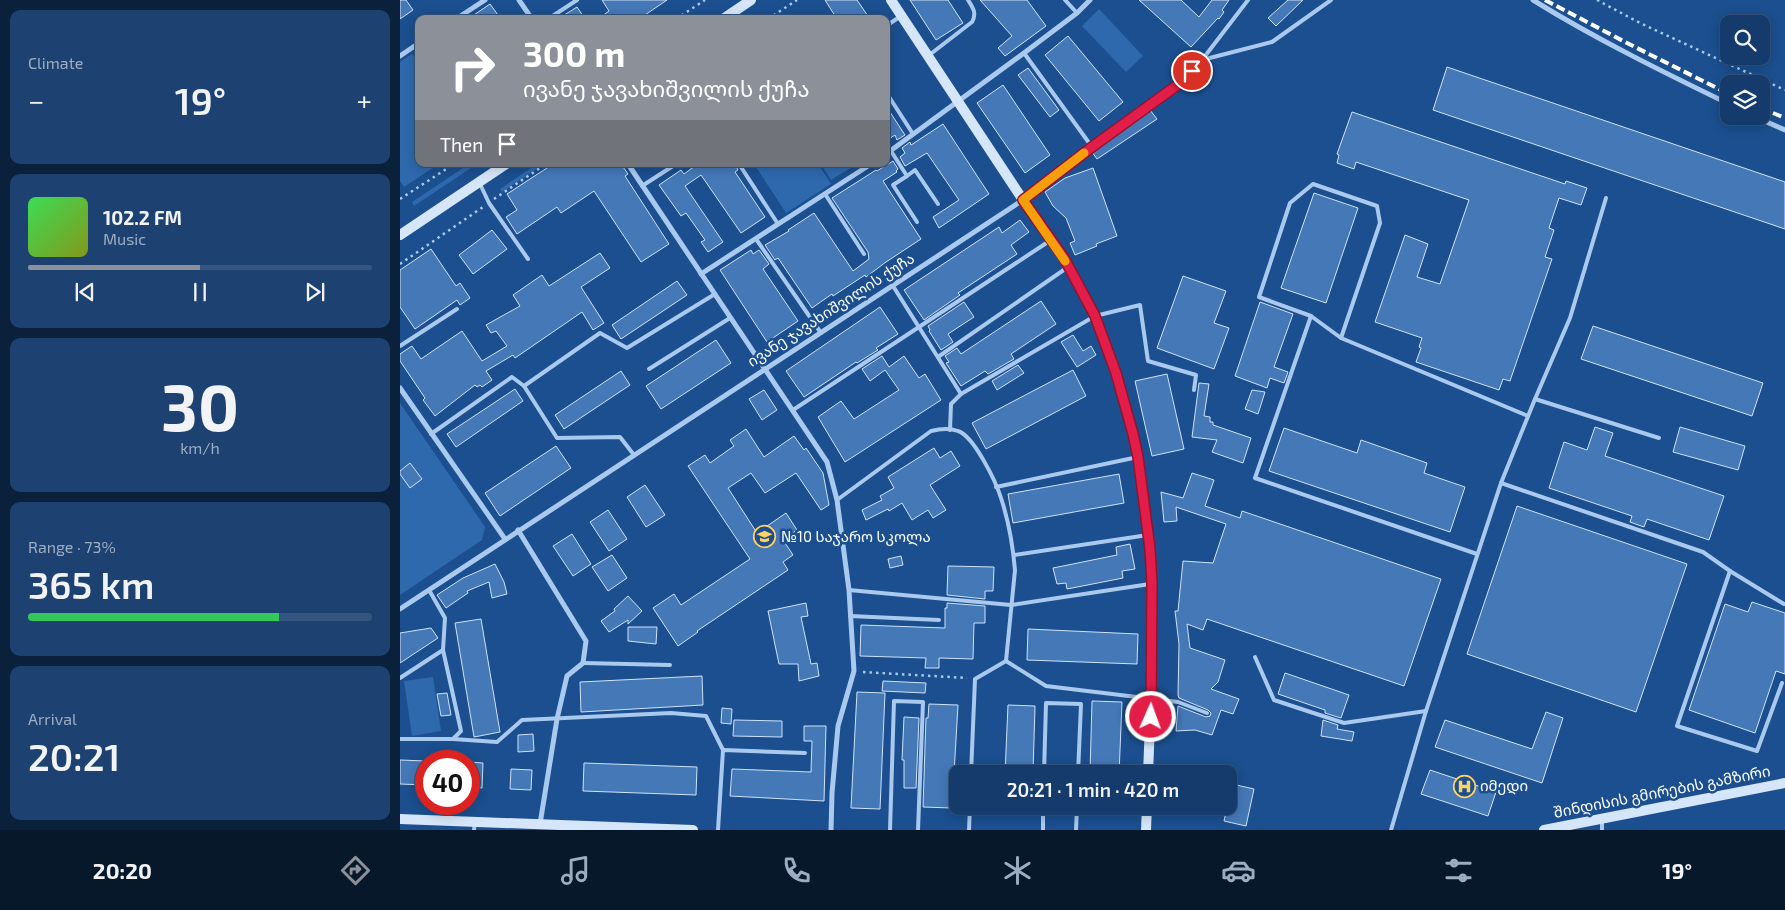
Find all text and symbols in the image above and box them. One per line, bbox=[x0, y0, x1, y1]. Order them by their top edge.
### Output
map controls bbox=[1720, 15, 1770, 125]
button: search bbox=[1720, 15, 1770, 65]
text: 300 m bbox=[523, 32, 625, 74]
icon: right bbox=[440, 35, 505, 100]
pin bbox=[1171, 50, 1213, 92]
text: Climate bbox=[28, 53, 83, 72]
icon: arrive bbox=[1178, 57, 1206, 85]
text: ივანე ჯავახიშვილის ქუჩა bbox=[523, 75, 810, 101]
button: layers bbox=[1720, 75, 1770, 125]
text: 19° bbox=[175, 77, 226, 123]
text: − bbox=[28, 83, 44, 117]
text: + bbox=[357, 83, 372, 117]
icon: arrive bbox=[493, 130, 521, 158]
text: Then bbox=[440, 133, 483, 156]
text: 102.2 FM bbox=[103, 206, 182, 229]
text: Music bbox=[103, 229, 146, 248]
street label: ივანე ჯავახიშვილის ქუჩა bbox=[744, 248, 918, 371]
icon: previous bbox=[71, 278, 99, 306]
icon: pause bbox=[186, 278, 214, 306]
icon: next bbox=[301, 278, 329, 306]
text: 30 bbox=[161, 366, 239, 444]
text: km/h bbox=[180, 438, 220, 457]
school or university icon: №10 საჯარო სკოლა bbox=[753, 525, 777, 549]
place label: №10 საჯარო სკოლა bbox=[781, 527, 931, 546]
text: Range · 73% bbox=[28, 537, 116, 556]
text: 365 km bbox=[28, 561, 154, 607]
position arrow bbox=[1124, 690, 1176, 742]
text: Arrival bbox=[28, 709, 77, 728]
text: 20:21 bbox=[28, 733, 120, 779]
speed limit sign: 40 bbox=[415, 750, 480, 815]
street label: შინდისის გმირების გამზირი bbox=[1552, 761, 1772, 822]
hospital icon: იმედი bbox=[1452, 774, 1476, 798]
place label: იმედი bbox=[1480, 776, 1528, 795]
text: 20:21 · 1 min · 420 m bbox=[1007, 778, 1179, 801]
icon: directions bbox=[338, 853, 373, 888]
icon: music bbox=[558, 853, 593, 888]
icon: phone bbox=[779, 853, 814, 888]
icon: climate bbox=[1000, 853, 1035, 888]
icon: car bbox=[1221, 853, 1256, 888]
icon: filters bbox=[1441, 853, 1476, 888]
text: 20:20 bbox=[93, 857, 152, 883]
text: 19° bbox=[1662, 857, 1692, 883]

